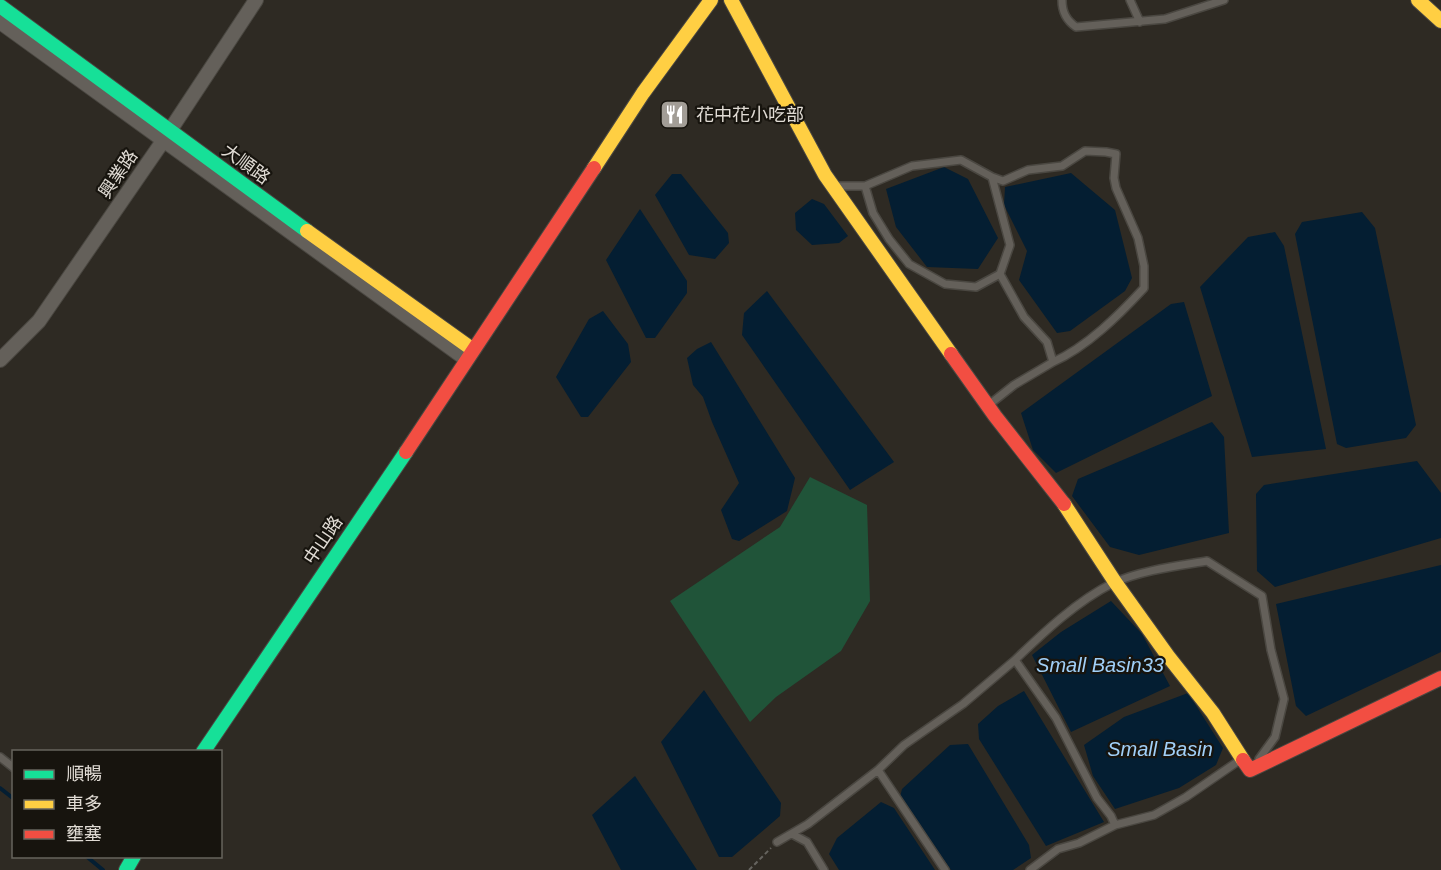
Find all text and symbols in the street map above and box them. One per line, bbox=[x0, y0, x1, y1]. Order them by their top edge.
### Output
restaurant icon: 花中花小吃部 bbox=[659, 99, 691, 131]
place label: 花中花小吃部 bbox=[696, 105, 804, 125]
street label: 大順路 bbox=[218, 140, 274, 188]
street label: 興業路 bbox=[95, 146, 141, 202]
street label: 中山路 bbox=[300, 512, 346, 568]
water label: Small Basin33 bbox=[1036, 654, 1164, 676]
water label: Small Basin bbox=[1107, 738, 1213, 760]
legend bbox=[12, 750, 222, 858]
text: 順暢 bbox=[66, 764, 102, 784]
text: 車多 bbox=[66, 794, 102, 814]
text: 壅塞 bbox=[66, 824, 102, 844]

